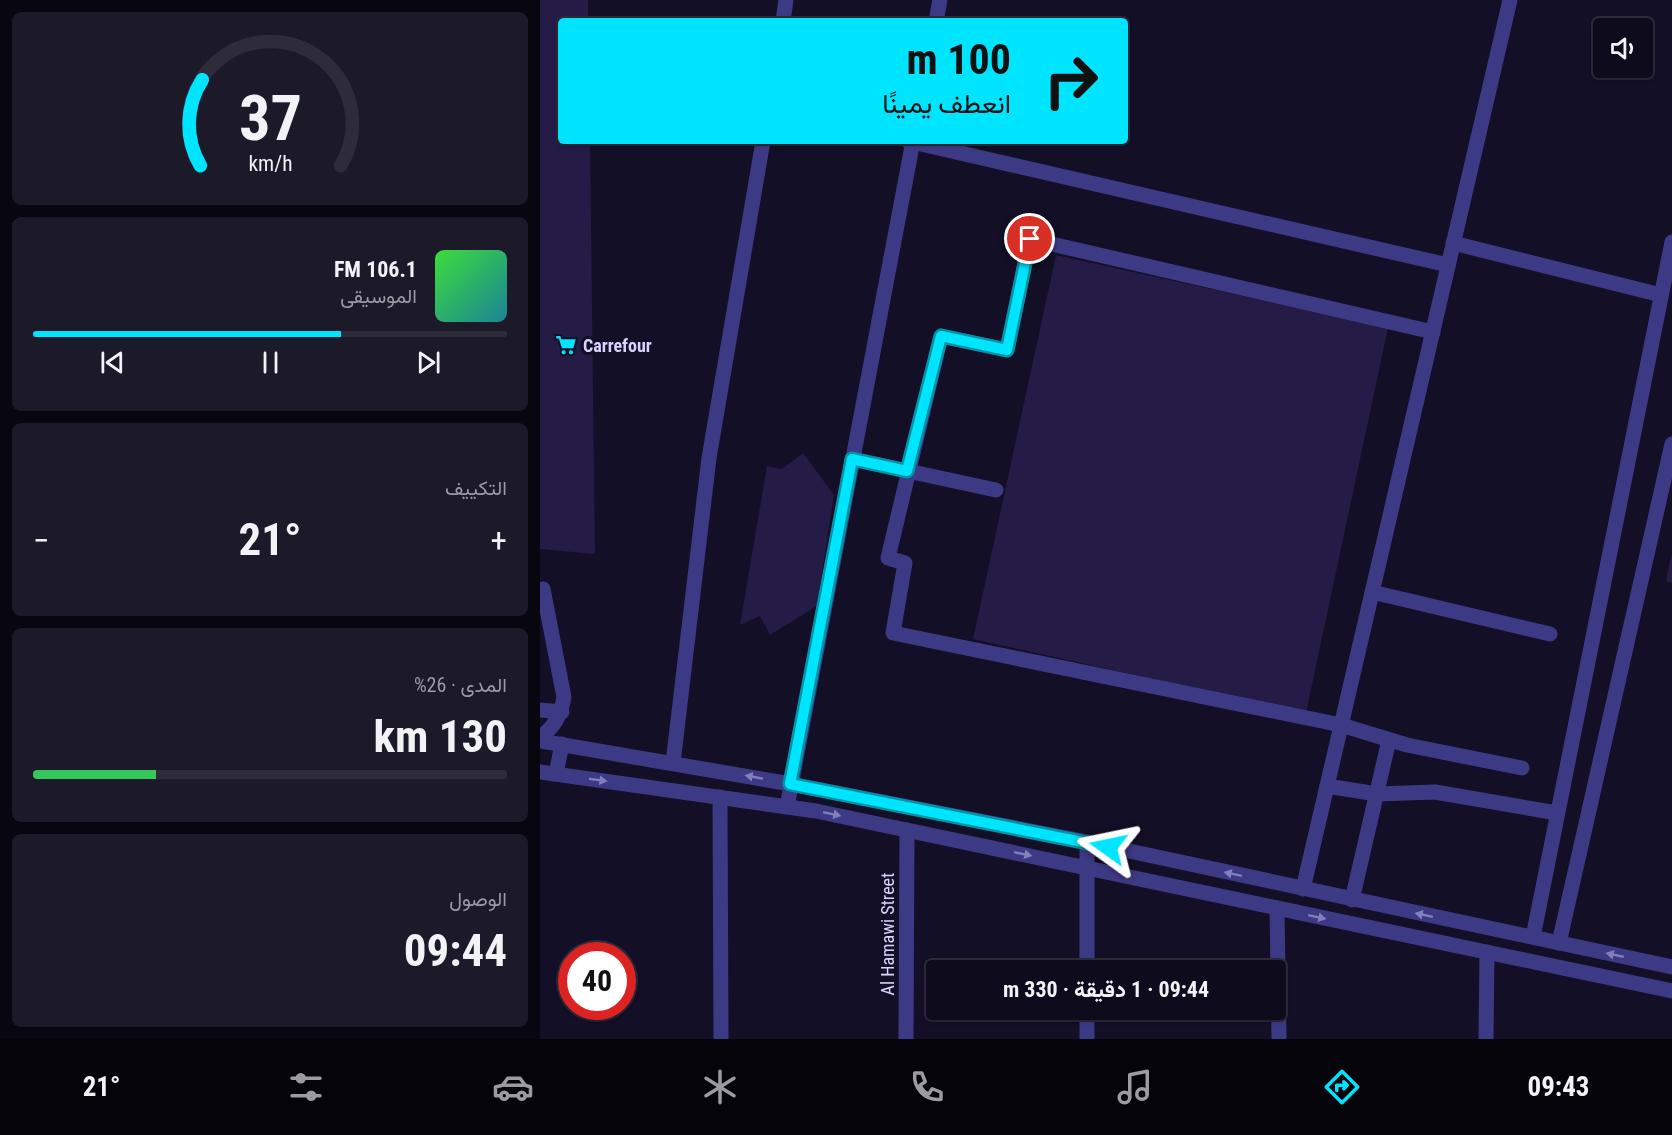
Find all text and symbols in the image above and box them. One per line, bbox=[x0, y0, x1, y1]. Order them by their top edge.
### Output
map controls bbox=[1593, 18, 1653, 78]
button: sound bbox=[1593, 18, 1653, 78]
text: 100 m bbox=[906, 35, 1011, 84]
icon: right bbox=[1032, 42, 1110, 120]
text: 37 bbox=[238, 82, 302, 155]
text: انعطف يمينًا bbox=[882, 88, 1011, 120]
text: km/h bbox=[248, 151, 292, 176]
pin bbox=[1004, 213, 1055, 264]
icon: arrive bbox=[1013, 222, 1046, 255]
text: 106.1 FM bbox=[334, 257, 417, 282]
text: الموسيقى bbox=[340, 284, 417, 308]
supermarket icon: Carrefour bbox=[554, 333, 578, 357]
place label: Carrefour bbox=[583, 335, 652, 356]
icon: previous bbox=[96, 346, 129, 379]
icon: pause bbox=[254, 346, 287, 379]
icon: next bbox=[412, 346, 445, 379]
text: التكييف bbox=[445, 476, 507, 500]
text: 21° bbox=[239, 513, 302, 566]
text: − bbox=[33, 521, 50, 560]
text: + bbox=[491, 521, 507, 560]
text: المدى · 26% bbox=[414, 673, 507, 697]
text: 130 km bbox=[374, 710, 507, 763]
one-way arrow bbox=[744, 772, 763, 781]
one-way arrow bbox=[589, 775, 608, 784]
one-way arrow bbox=[823, 810, 842, 819]
position arrow bbox=[1076, 815, 1140, 879]
one-way arrow bbox=[1014, 850, 1033, 859]
one-way arrow bbox=[1224, 869, 1243, 878]
street label: Al Hamawi Street bbox=[877, 873, 898, 995]
text: الوصول bbox=[449, 887, 507, 911]
one-way arrow bbox=[1415, 909, 1433, 919]
one-way arrow bbox=[1307, 912, 1326, 922]
text: 09:44 bbox=[404, 924, 507, 977]
speed limit sign: 40 bbox=[558, 942, 636, 1020]
one-way arrow bbox=[1605, 950, 1624, 959]
text: 09:44 · 1 دقيقة · 330 m bbox=[1003, 977, 1209, 1002]
icon: filters bbox=[285, 1066, 327, 1108]
icon: car bbox=[492, 1066, 534, 1108]
icon: climate bbox=[699, 1066, 741, 1108]
icon: phone bbox=[906, 1066, 948, 1108]
icon: music bbox=[1114, 1066, 1156, 1108]
icon: directions bbox=[1321, 1066, 1363, 1108]
text: 21° bbox=[83, 1071, 120, 1103]
text: 09:43 bbox=[1528, 1071, 1590, 1103]

